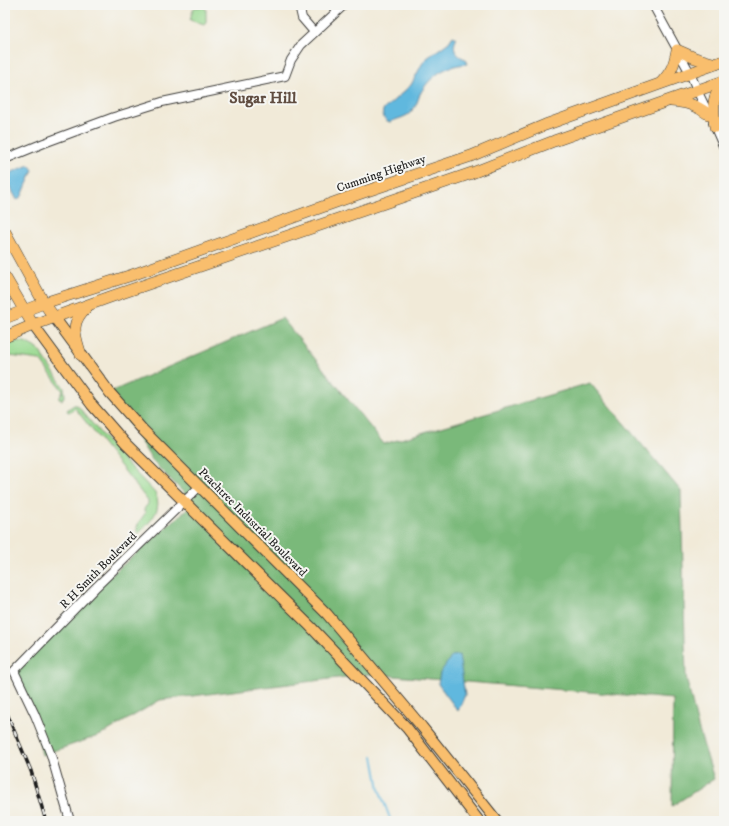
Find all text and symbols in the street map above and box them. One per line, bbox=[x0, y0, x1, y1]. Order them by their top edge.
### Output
district label: Sugar Hill bbox=[229, 88, 298, 108]
street label: Cumming Highway bbox=[335, 151, 428, 196]
street label: Peachtree Industrial Boulevard bbox=[195, 465, 310, 580]
street label: R H Smith Boulevard bbox=[57, 529, 140, 612]

